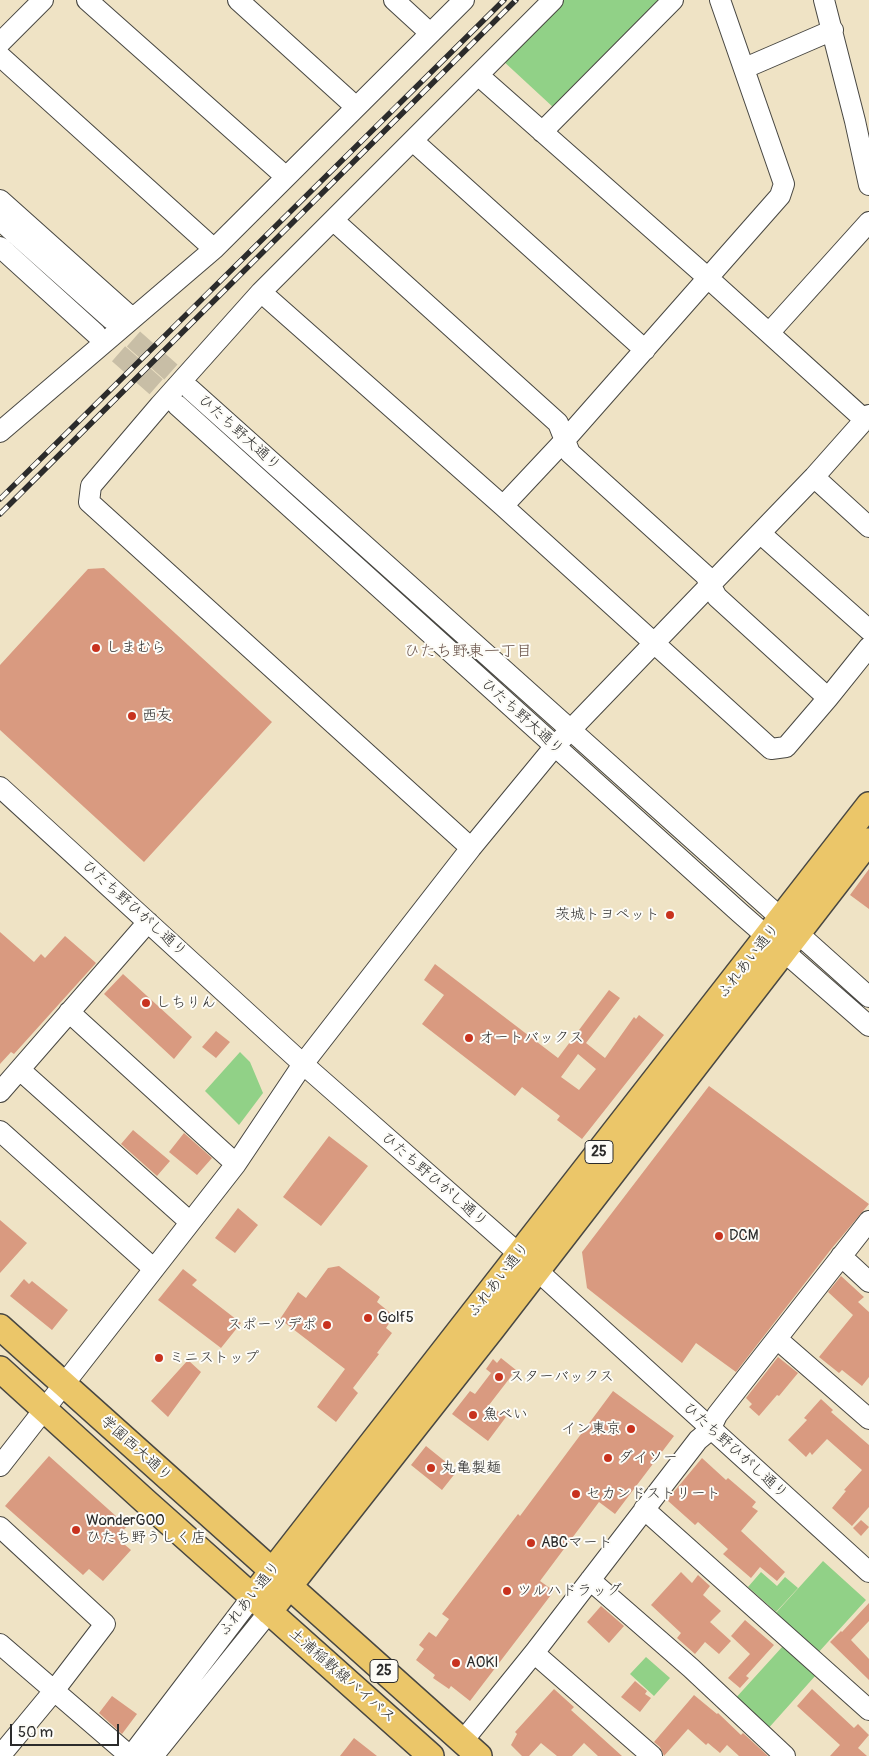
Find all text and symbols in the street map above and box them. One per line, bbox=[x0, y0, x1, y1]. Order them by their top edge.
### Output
street label: ひたち野大通り bbox=[194, 391, 284, 475]
place label: しまむら bbox=[106, 639, 166, 657]
marker: しまむら bbox=[90, 642, 102, 654]
district label: ひたち野東一丁目 bbox=[404, 642, 532, 662]
street label: ひたち野大通り bbox=[477, 675, 567, 759]
place label: 西友 bbox=[142, 707, 172, 725]
marker: 西友 bbox=[126, 710, 138, 722]
street label: ひたち野ひがし通り bbox=[78, 857, 190, 961]
place label: 茨城トヨペット bbox=[555, 906, 660, 924]
marker: 茨城トヨペット bbox=[664, 909, 676, 921]
street label: ふれあい通り bbox=[714, 920, 784, 1002]
place label: しちりん bbox=[156, 994, 216, 1012]
marker: しちりん bbox=[140, 997, 152, 1009]
place label: オートバックス bbox=[479, 1029, 584, 1047]
marker: オートバックス bbox=[463, 1032, 475, 1044]
street label: ひたち野ひがし通り bbox=[377, 1129, 491, 1231]
road number: 25 bbox=[585, 1140, 613, 1164]
place label: DCM bbox=[729, 1227, 758, 1245]
marker: DCM bbox=[713, 1230, 725, 1242]
street label: ふれあい通り bbox=[464, 1239, 534, 1321]
place label: Golf5 bbox=[378, 1309, 414, 1327]
marker: Golf5 bbox=[362, 1312, 374, 1324]
place label: スポーツデポ bbox=[227, 1316, 317, 1334]
marker: スポーツデポ bbox=[321, 1319, 333, 1331]
place label: ミニストップ bbox=[169, 1349, 259, 1367]
marker: ミニストップ bbox=[153, 1352, 165, 1364]
place label: スターバックス bbox=[509, 1368, 614, 1386]
marker: スターバックス bbox=[493, 1371, 505, 1383]
street label: ひたち野ひがし通り bbox=[679, 1399, 791, 1503]
place label: 魚べい bbox=[483, 1406, 528, 1424]
marker: 魚べい bbox=[467, 1409, 479, 1421]
street label: 学園西大通り bbox=[97, 1412, 175, 1486]
place label: イン東京 bbox=[561, 1420, 621, 1438]
marker: イン東京 bbox=[625, 1423, 637, 1435]
place label: ダイソー bbox=[618, 1449, 678, 1467]
marker: ダイソー bbox=[602, 1452, 614, 1464]
place label: 丸亀製麺 bbox=[441, 1459, 501, 1477]
marker: 丸亀製麺 bbox=[425, 1462, 437, 1474]
place label: セカンドストリート bbox=[586, 1485, 721, 1503]
marker: セカンドストリート bbox=[570, 1488, 582, 1500]
place label: WonderGOO ひたち野うしく店 bbox=[86, 1512, 206, 1547]
marker: WonderGOO ひたち野うしく店 bbox=[70, 1524, 82, 1536]
place label: ABCマート bbox=[541, 1534, 613, 1552]
marker: ABCマート bbox=[525, 1537, 537, 1549]
street label: ふれあい通り bbox=[215, 1558, 285, 1640]
place label: ツルハドラッグ bbox=[517, 1582, 622, 1600]
marker: ツルハドラッグ bbox=[501, 1585, 513, 1597]
street label: 土浦稲敷線バイパス bbox=[285, 1625, 399, 1727]
place label: AOKI bbox=[466, 1654, 499, 1672]
marker: AOKI bbox=[450, 1657, 462, 1669]
road number: 25 bbox=[370, 1660, 398, 1682]
scale bar bbox=[12, 1714, 121, 1746]
text: 50 m bbox=[18, 1723, 53, 1742]

